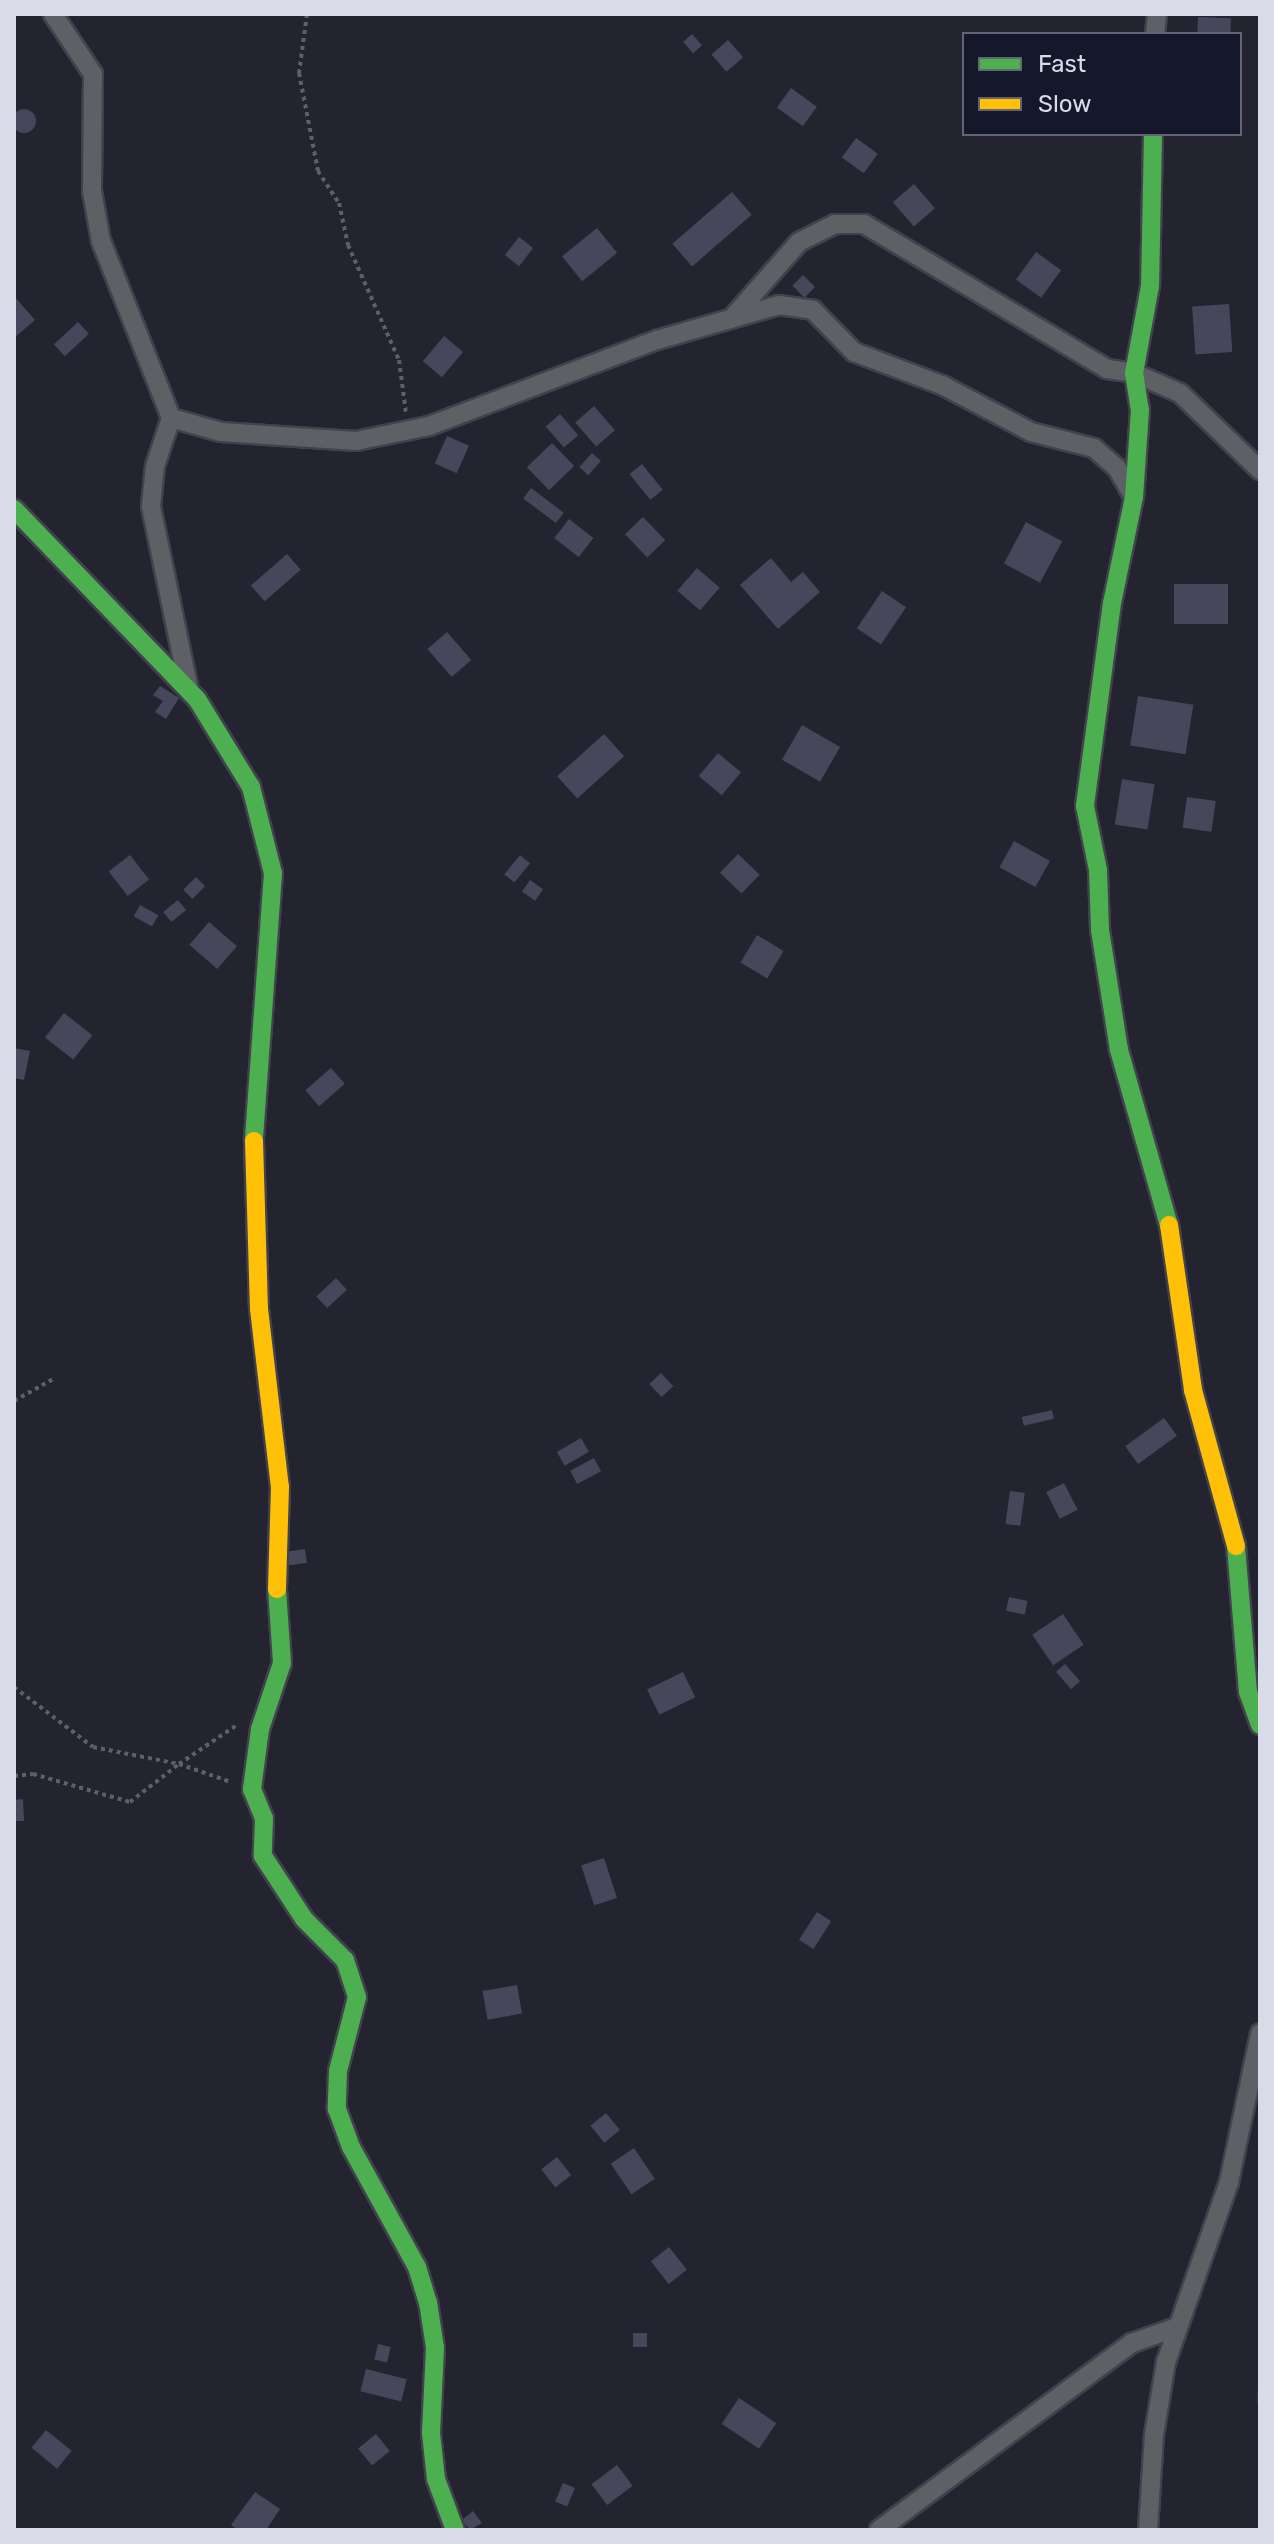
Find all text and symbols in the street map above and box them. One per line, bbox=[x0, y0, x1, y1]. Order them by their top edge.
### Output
legend bbox=[962, 32, 1242, 136]
text: Fast bbox=[1038, 50, 1086, 78]
text: Slow bbox=[1038, 90, 1091, 118]

